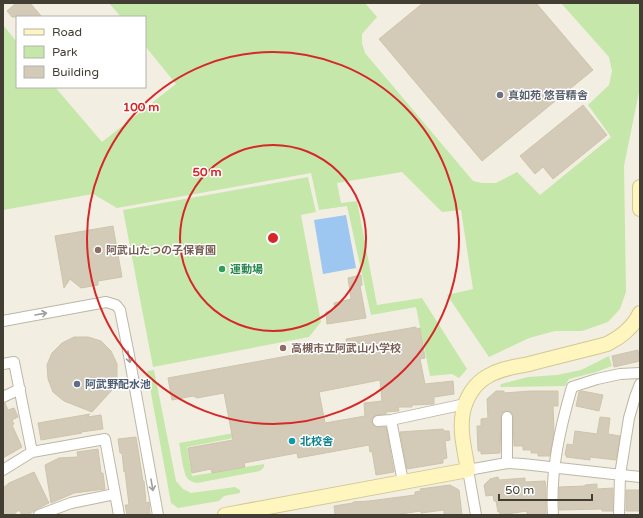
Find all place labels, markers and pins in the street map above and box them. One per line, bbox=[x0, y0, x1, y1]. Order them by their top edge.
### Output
place label: 真如苑 悠音精舎 bbox=[508, 89, 589, 102]
marker: 真如苑 悠音精舎 bbox=[495, 90, 505, 100]
centre of rings bbox=[266, 231, 280, 245]
place label: 阿武山たつの子保育園 bbox=[106, 244, 216, 257]
marker: 阿武山たつの子保育園 bbox=[93, 245, 103, 255]
place label: 運動場 bbox=[230, 263, 263, 276]
marker: 運動場 bbox=[217, 264, 227, 274]
place label: 高槻市立阿武山小学校 bbox=[291, 342, 401, 355]
marker: 高槻市立阿武山小学校 bbox=[278, 343, 288, 353]
place label: 阿武野配水池 bbox=[85, 378, 151, 391]
marker: 阿武野配水池 bbox=[72, 379, 82, 389]
place label: 北校舎 bbox=[300, 435, 334, 448]
marker: 北校舎 bbox=[287, 436, 297, 446]

